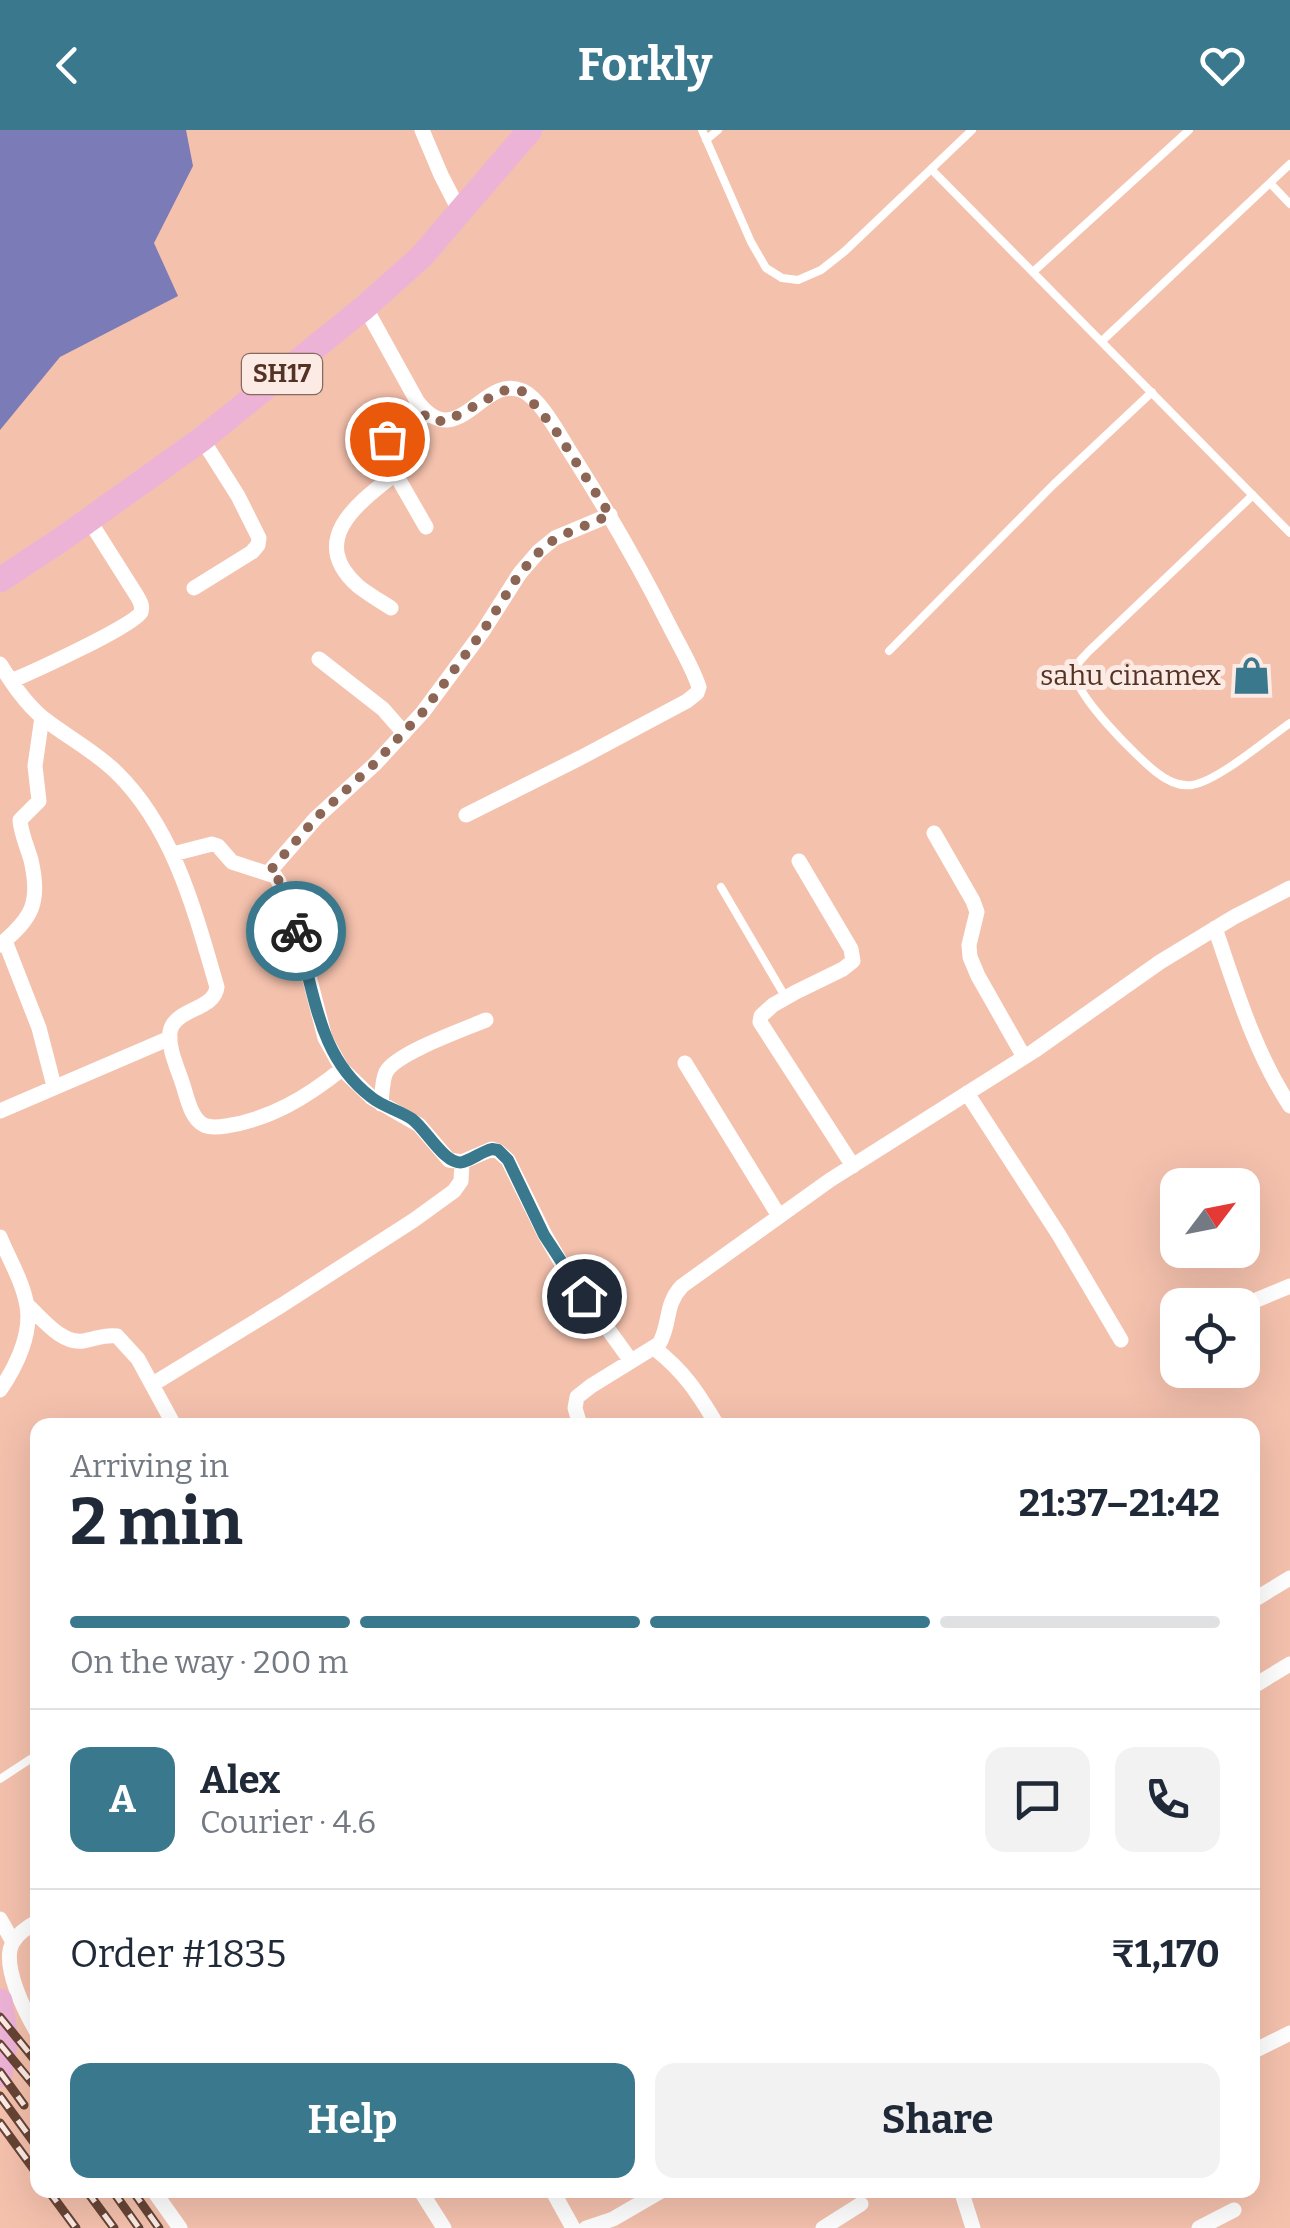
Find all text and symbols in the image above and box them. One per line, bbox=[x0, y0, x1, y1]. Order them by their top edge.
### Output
icon: back bbox=[40, 38, 95, 93]
text: Forkly bbox=[578, 38, 712, 92]
icon: heart bbox=[1195, 38, 1250, 93]
road number: SH17 bbox=[242, 354, 322, 394]
pin bbox=[345, 397, 430, 482]
icon: bag bbox=[360, 412, 415, 467]
shop icon: sahu cinamex bbox=[1230, 654, 1272, 696]
place label: sahu cinamex bbox=[1040, 659, 1221, 692]
courier bbox=[246, 881, 346, 981]
icon: bike bbox=[269, 904, 324, 959]
north arrow bbox=[1160, 1168, 1260, 1268]
map controls bbox=[1160, 1168, 1260, 1388]
pin bbox=[542, 1254, 627, 1339]
icon: home bbox=[557, 1269, 612, 1324]
button: locate bbox=[1160, 1288, 1260, 1388]
text: Arriving in bbox=[70, 1447, 229, 1485]
text: 21:37–21:42 bbox=[1019, 1480, 1220, 1526]
text: 2 min bbox=[70, 1483, 243, 1561]
text: On the way · 200 m bbox=[70, 1643, 348, 1681]
button: chat bbox=[985, 1747, 1090, 1852]
button: phone bbox=[1115, 1747, 1220, 1852]
text: Alex bbox=[200, 1757, 280, 1803]
text: A bbox=[109, 1776, 136, 1822]
text: Courier · 4.6 bbox=[200, 1803, 376, 1841]
text: Order #1835 bbox=[70, 1931, 286, 1977]
text: ₹1,170 bbox=[1111, 1931, 1220, 1977]
button: Help bbox=[70, 2063, 635, 2178]
button: Share bbox=[655, 2063, 1220, 2178]

